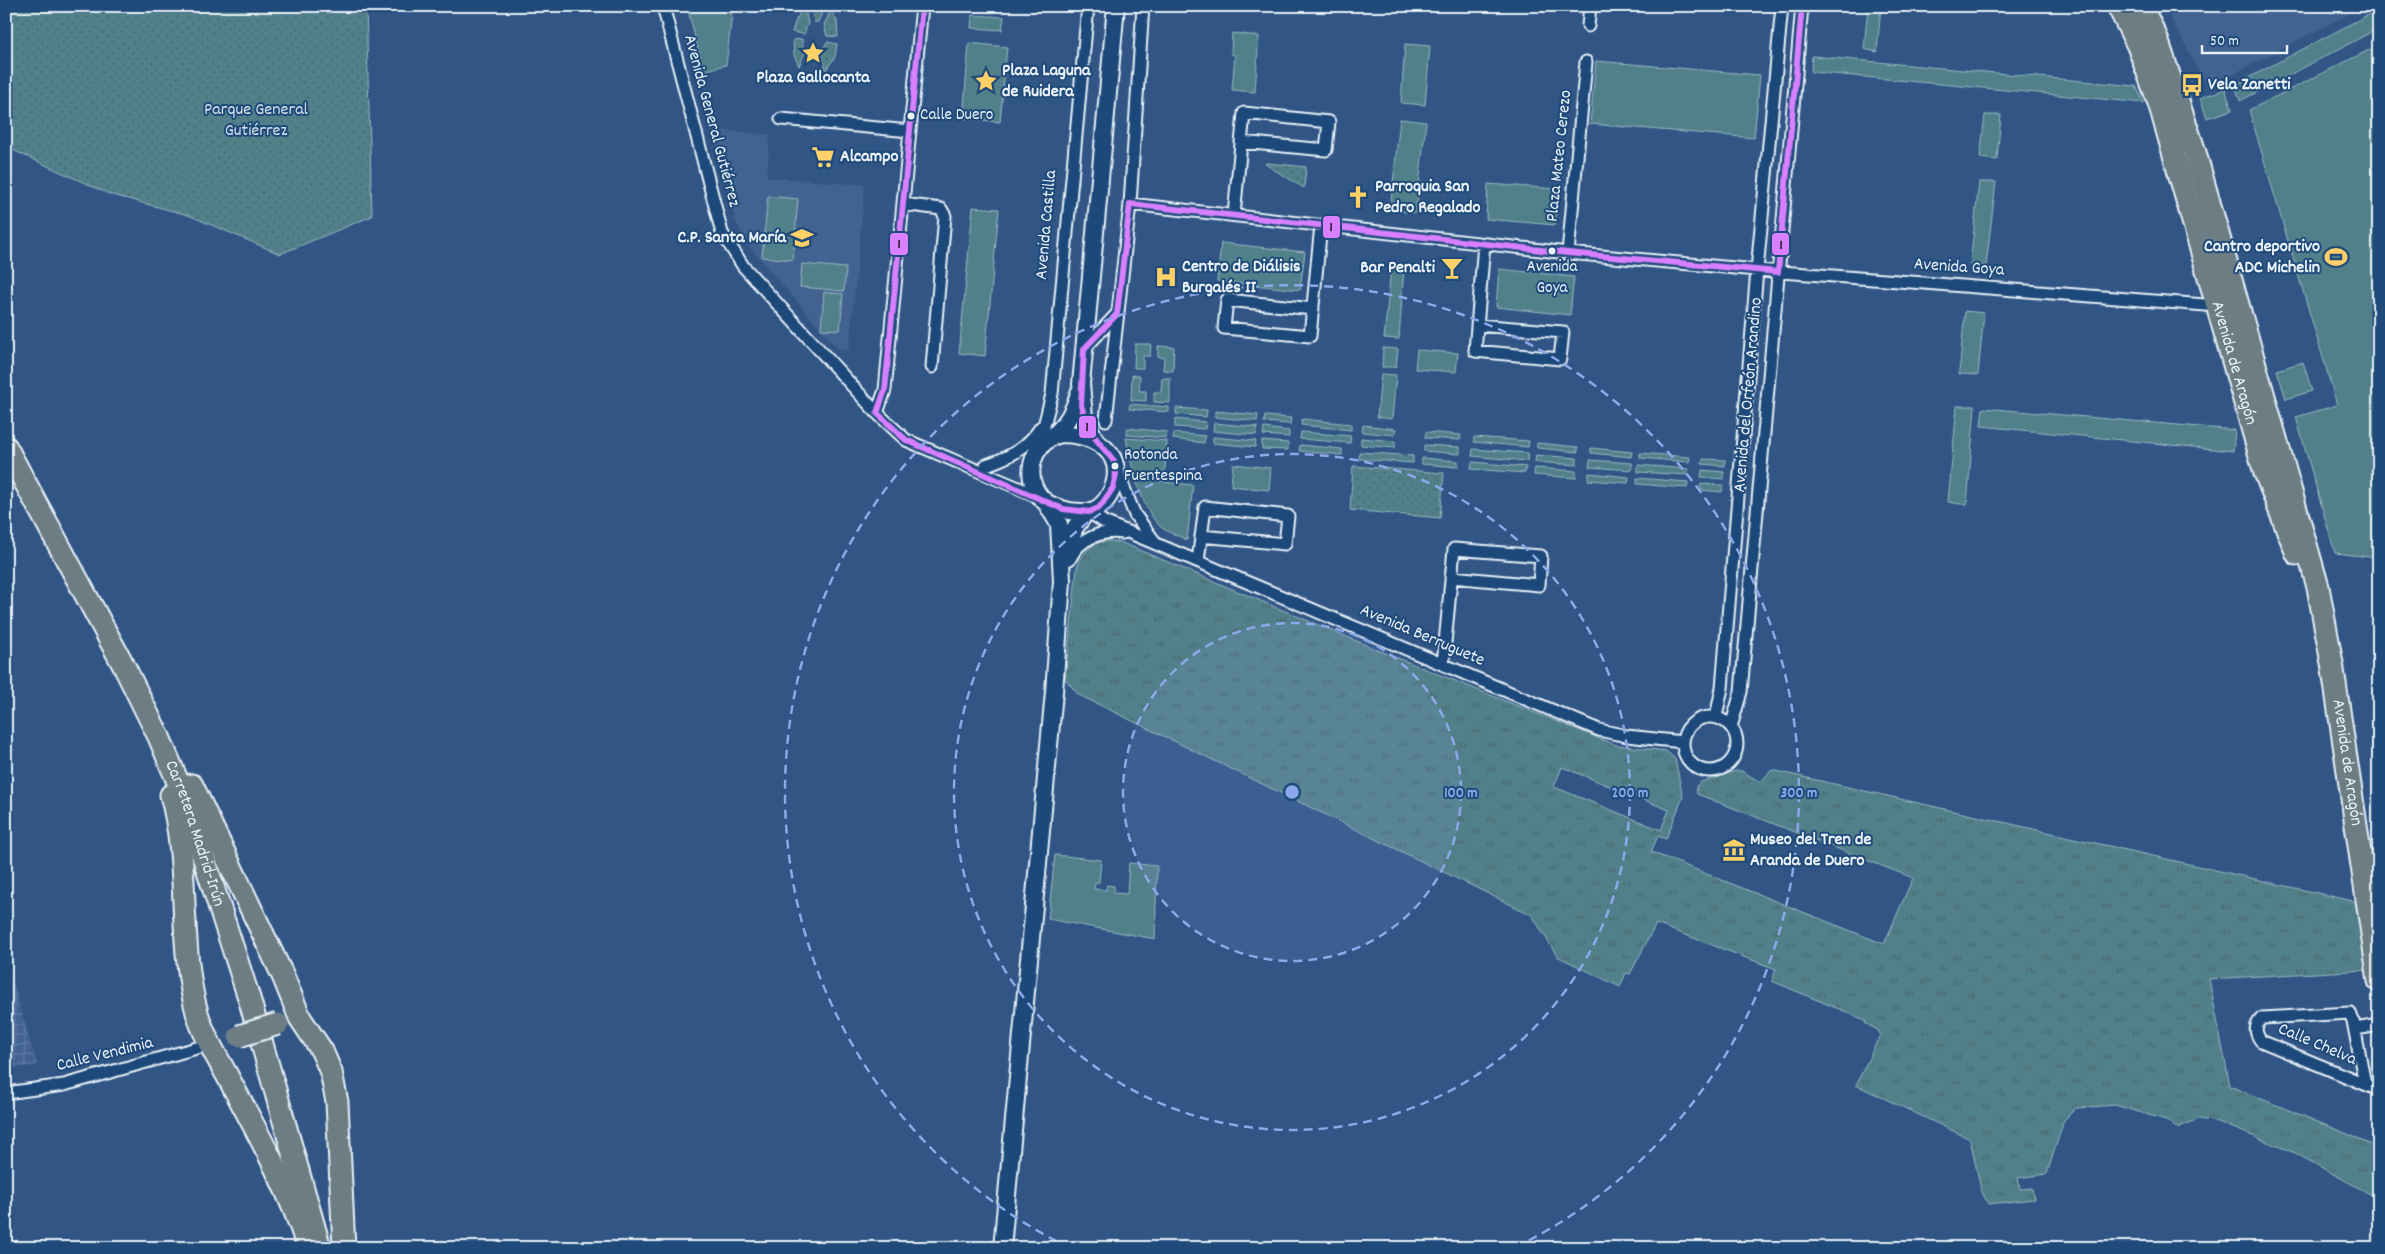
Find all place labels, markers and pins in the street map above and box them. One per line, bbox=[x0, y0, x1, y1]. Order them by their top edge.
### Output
place icon: Plaza Gallocanta bbox=[800, 40, 826, 66]
place label: Plaza Laguna de Ruidera bbox=[1002, 59, 1091, 105]
place label: Plaza Gallocanta bbox=[756, 66, 870, 91]
place icon: Plaza Laguna de Ruidera bbox=[973, 68, 999, 94]
bus stop icon: Vela Zanetti bbox=[2179, 72, 2205, 98]
place label: Vela Zanetti bbox=[2208, 73, 2291, 98]
place label: Calle Duero bbox=[920, 104, 993, 128]
marker: Calle Duero bbox=[906, 111, 916, 121]
supermarket icon: Alcampo bbox=[810, 144, 836, 170]
place label: Alcampo bbox=[840, 145, 898, 170]
place label: Parroquia San Pedro Regalado bbox=[1375, 175, 1481, 221]
church icon: Parroquia San Pedro Regalado bbox=[1345, 184, 1371, 210]
school or university icon: C.P. Santa María bbox=[789, 225, 815, 251]
place label: C.P. Santa María bbox=[678, 226, 787, 251]
place label: Cantro deportivo ADC Michelin bbox=[2204, 235, 2320, 281]
sports icon: Cantro deportivo ADC Michelin bbox=[2323, 244, 2349, 270]
marker: Avenida Goya bbox=[1547, 246, 1557, 256]
place label: Centro de Diálisis Burgalés II bbox=[1182, 255, 1301, 301]
bar icon: Bar Penalti bbox=[1439, 255, 1465, 281]
place label: Bar Penalti bbox=[1360, 256, 1436, 281]
place label: Avenida Goya bbox=[1527, 256, 1578, 301]
hospital icon: Centro de Diálisis Burgalés II bbox=[1153, 264, 1179, 290]
place label: Rotonda Fuentespina bbox=[1124, 444, 1203, 489]
marker: Rotonda Fuentespina bbox=[1110, 461, 1120, 471]
centre of rings bbox=[1283, 783, 1301, 801]
place label: Museo del Tren de Aranda de Duero bbox=[1750, 828, 1871, 874]
museum icon: Museo del Tren de Aranda de Duero bbox=[1721, 837, 1747, 863]

